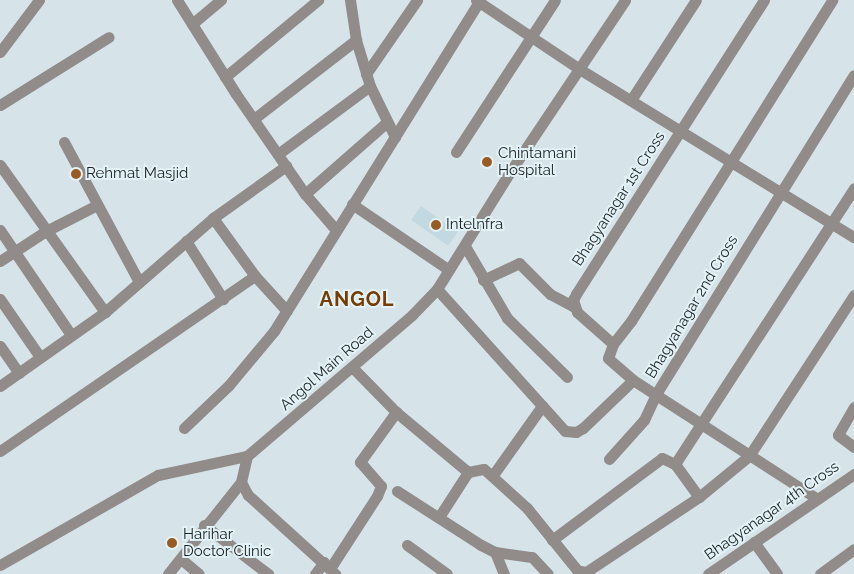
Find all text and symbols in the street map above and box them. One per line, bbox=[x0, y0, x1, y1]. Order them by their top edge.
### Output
street label: Bhagyanagar 1st Cross bbox=[569, 128, 669, 270]
place label: Chintamani Hospital bbox=[498, 144, 576, 179]
marker: Chintamani Hospital bbox=[480, 155, 494, 169]
place label: Rehmat Masjid bbox=[86, 165, 188, 183]
marker: Rehmat Masjid bbox=[70, 168, 82, 180]
place label: Intelnfra bbox=[446, 216, 503, 234]
marker: Intelnfra bbox=[430, 219, 442, 231]
street label: Bhagyanagar 2nd Cross bbox=[642, 232, 742, 382]
district label: ANGOL bbox=[319, 287, 395, 311]
street label: Angol Main Road bbox=[277, 323, 377, 415]
street label: Bhagyanagar 4th Cross bbox=[701, 458, 843, 564]
place label: Harihar Doctor Clinic bbox=[183, 525, 272, 560]
marker: Harihar Doctor Clinic bbox=[165, 536, 179, 550]

